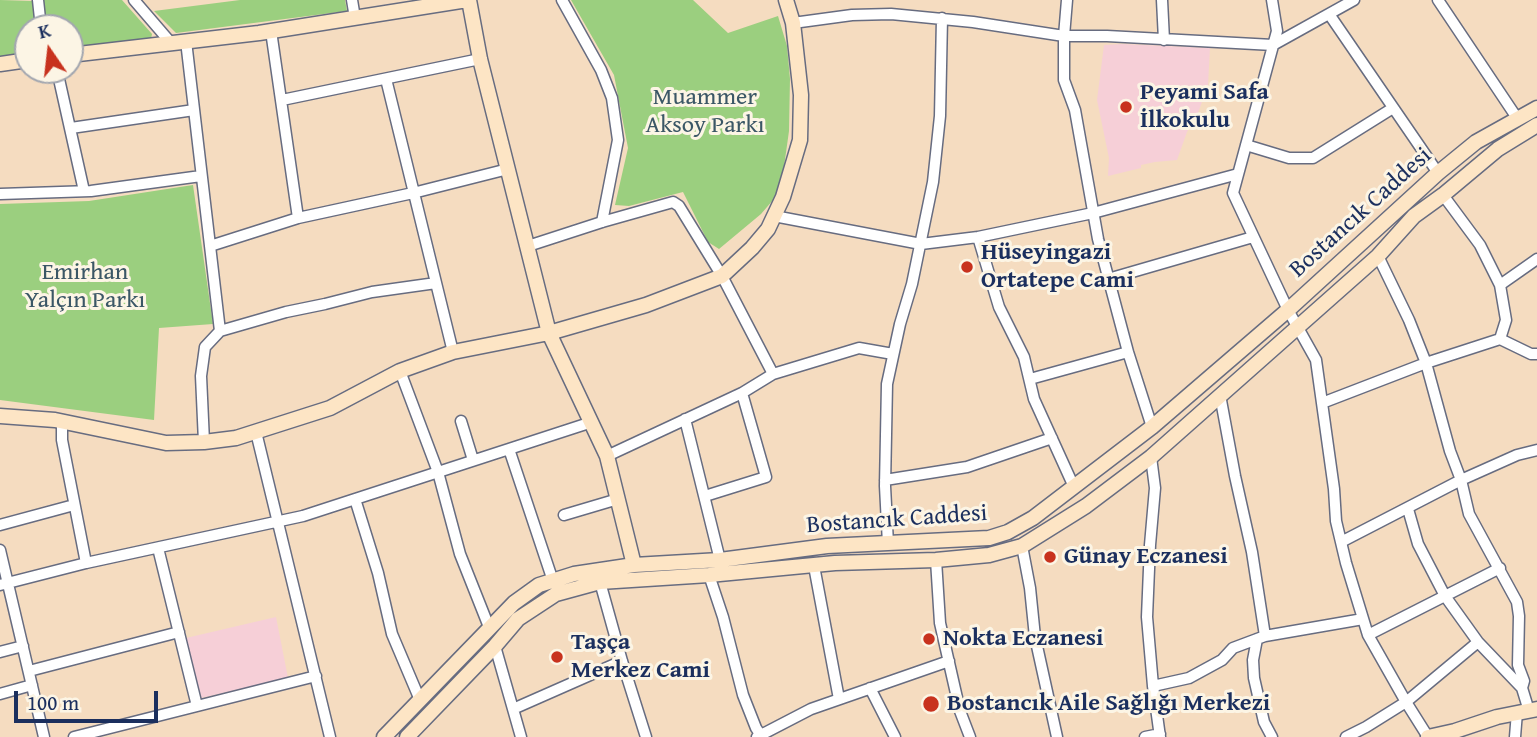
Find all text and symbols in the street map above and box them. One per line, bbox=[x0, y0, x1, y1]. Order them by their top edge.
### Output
north arrow bbox=[14, 14, 84, 84]
text: K bbox=[35, 16, 54, 46]
place label: Peyami Safa İlkokulu bbox=[1140, 79, 1269, 135]
park label: Muammer Aksoy Parkı bbox=[646, 84, 764, 140]
marker: Peyami Safa İlkokulu bbox=[1118, 99, 1134, 115]
street label: Bostancık Caddesi bbox=[1284, 142, 1438, 284]
place label: Hüseyingazi Ortatepe Cami bbox=[981, 239, 1134, 295]
park label: Emirhan Yalçın Parkı bbox=[25, 259, 145, 315]
marker: Hüseyingazi Ortatepe Cami bbox=[959, 259, 975, 275]
street label: Bostancık Caddesi bbox=[806, 499, 988, 541]
place label: Günay Eczanesi bbox=[1064, 543, 1228, 571]
marker: Günay Eczanesi bbox=[1042, 549, 1058, 565]
place label: Nokta Eczanesi bbox=[943, 625, 1104, 653]
place label: Taşça Merkez Cami bbox=[571, 629, 710, 685]
marker: Nokta Eczanesi bbox=[921, 631, 937, 647]
marker: Taşça Merkez Cami bbox=[549, 649, 565, 665]
scale bar bbox=[18, 678, 161, 722]
text: 100 m bbox=[27, 687, 79, 718]
place label: Bostancık Aile Sağlığı Merkezi bbox=[947, 690, 1270, 718]
marker: Bostancık Aile Sağlığı Merkezi bbox=[921, 694, 941, 714]

